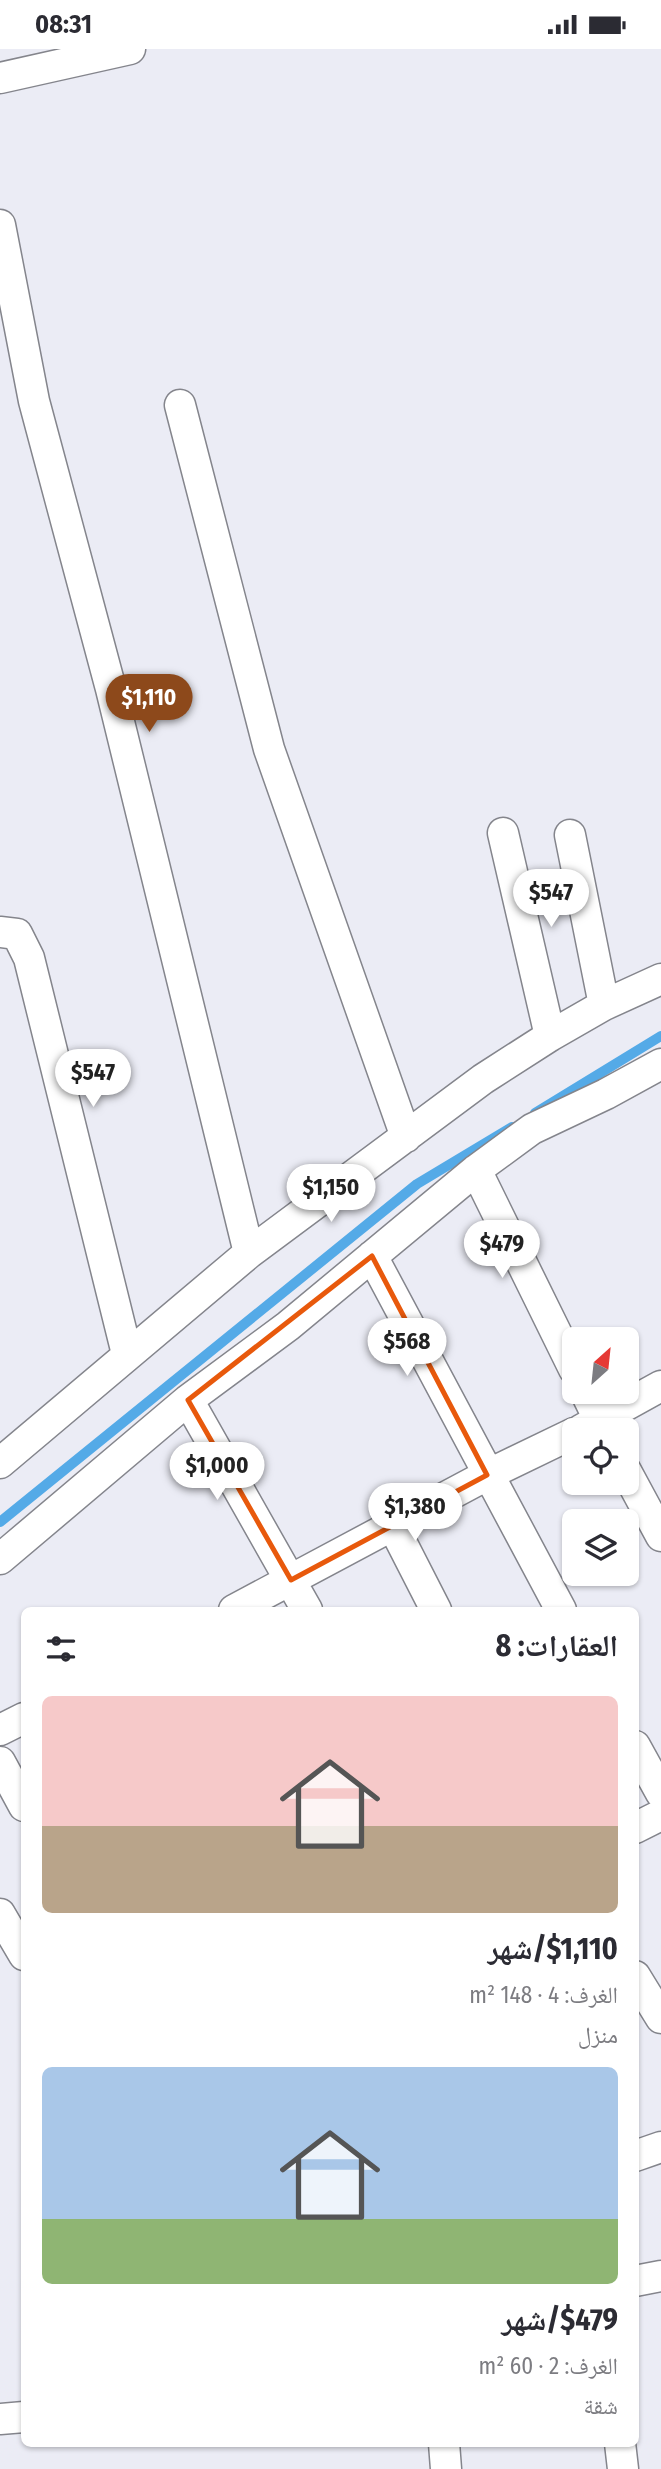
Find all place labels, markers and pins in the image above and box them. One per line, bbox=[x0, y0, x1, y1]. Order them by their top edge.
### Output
pin: $1,110 bbox=[92, 675, 206, 734]
pin: $547 bbox=[510, 869, 592, 929]
pin: $547 bbox=[52, 1049, 134, 1109]
pin: $1,150 bbox=[274, 1165, 388, 1224]
pin: $479 bbox=[461, 1221, 543, 1280]
pin: $568 bbox=[366, 1319, 448, 1378]
pin: $1,000 bbox=[160, 1443, 274, 1502]
pin: $1,380 bbox=[358, 1483, 472, 1543]

